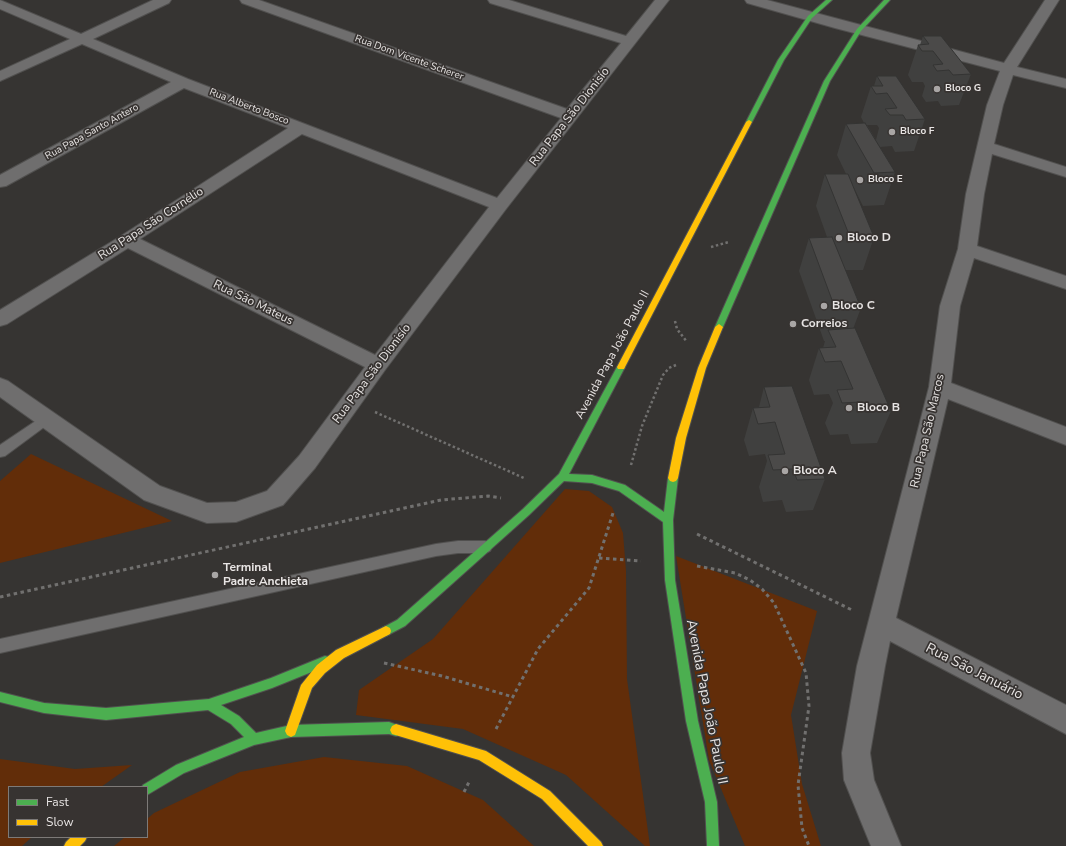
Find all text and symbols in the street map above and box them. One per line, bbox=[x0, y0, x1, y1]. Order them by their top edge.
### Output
street label: Rua Dom Vicente Scherer bbox=[353, 33, 465, 83]
street label: Rua Papa São Dionisío bbox=[527, 65, 613, 169]
place label: Bloco G bbox=[945, 83, 981, 95]
marker: Bloco G bbox=[932, 84, 942, 94]
street label: Rua Alberto Bosco bbox=[208, 86, 290, 128]
street label: Rua Papa Santo Antero bbox=[43, 101, 141, 163]
place label: Bloco F bbox=[900, 126, 934, 138]
marker: Bloco F bbox=[887, 127, 897, 137]
place label: Bloco E bbox=[868, 174, 903, 186]
marker: Bloco E bbox=[855, 175, 865, 185]
street label: Rua Papa São Cornélio bbox=[96, 185, 206, 263]
place label: Bloco D bbox=[847, 231, 891, 245]
marker: Bloco D bbox=[834, 233, 844, 243]
street label: Rua São Mateus bbox=[211, 277, 295, 329]
street label: Avenida Papa João Paulo II bbox=[573, 288, 653, 422]
place label: Bloco C bbox=[832, 299, 875, 313]
marker: Bloco C bbox=[819, 301, 829, 311]
place label: Correios bbox=[801, 317, 847, 331]
marker: Correios bbox=[788, 319, 798, 329]
street label: Rua Papa São Dionisío bbox=[330, 321, 414, 427]
street label: Rua Papa São Marcos bbox=[908, 373, 948, 489]
place label: Bloco B bbox=[857, 401, 900, 415]
marker: Bloco B bbox=[844, 403, 854, 413]
place label: Bloco A bbox=[793, 464, 837, 478]
marker: Bloco A bbox=[780, 466, 790, 476]
place label: Terminal Padre Anchieta bbox=[223, 561, 308, 589]
marker: Terminal Padre Anchieta bbox=[210, 570, 220, 580]
street label: Avenida Papa João Paulo II bbox=[682, 618, 730, 786]
street label: Rua São Januário bbox=[923, 640, 1025, 704]
legend bbox=[8, 786, 148, 838]
text: Fast bbox=[46, 794, 69, 810]
text: Slow bbox=[46, 814, 74, 830]

